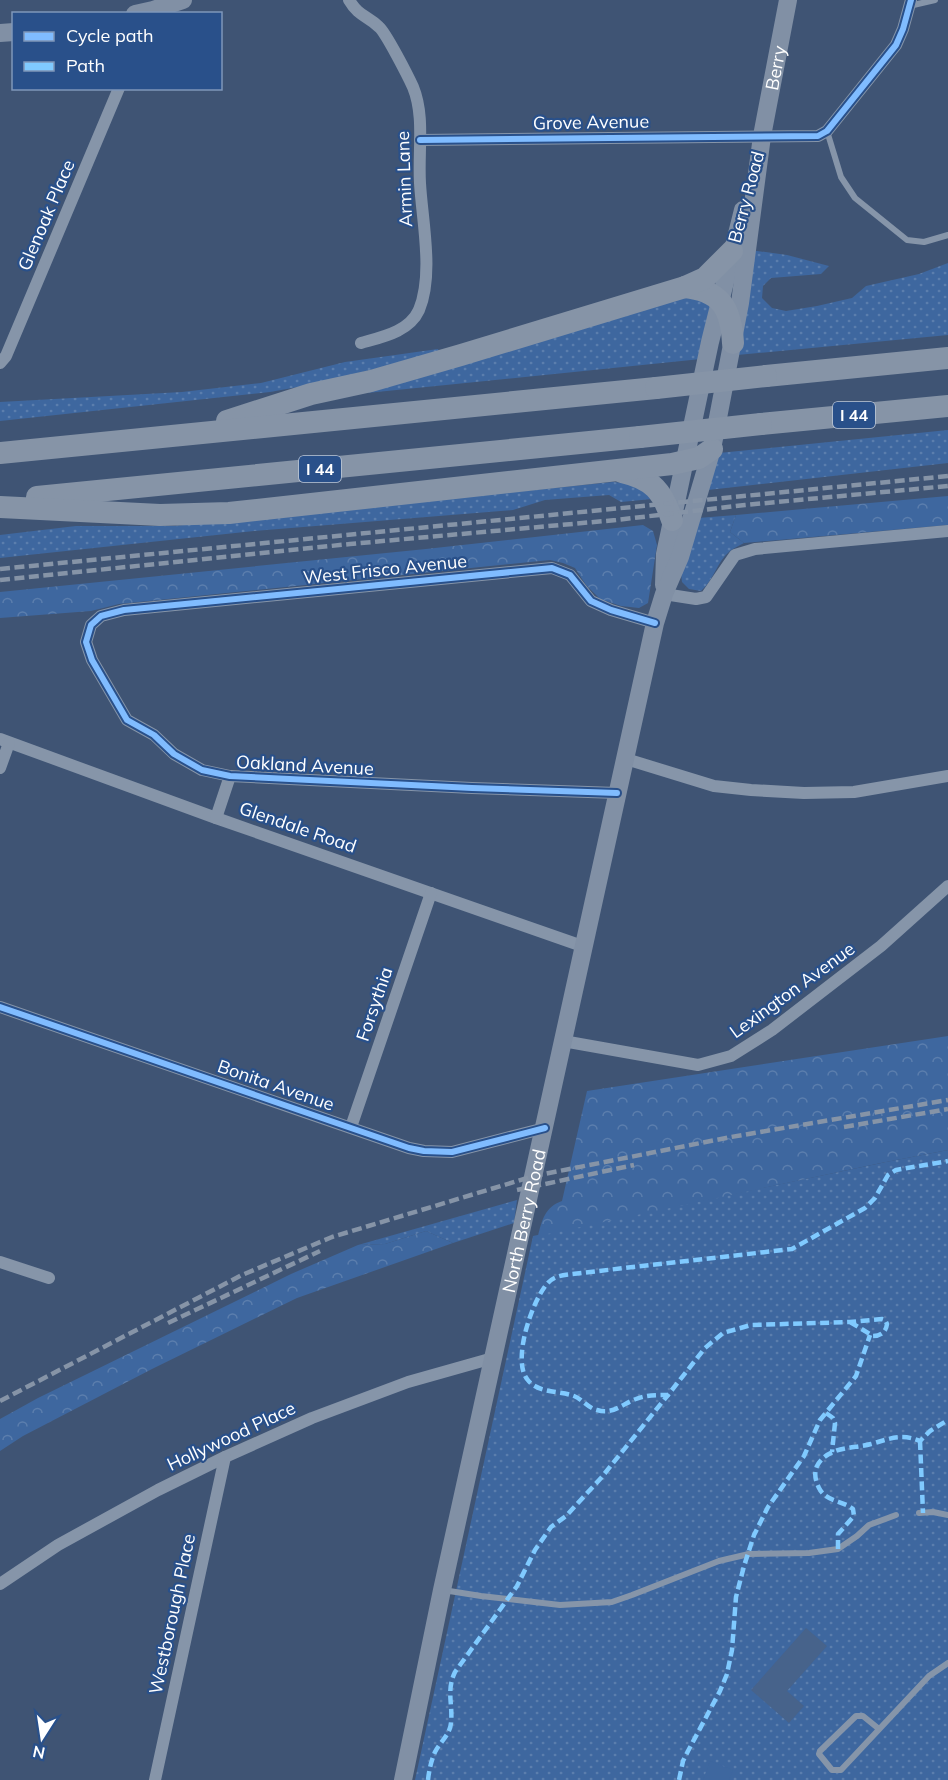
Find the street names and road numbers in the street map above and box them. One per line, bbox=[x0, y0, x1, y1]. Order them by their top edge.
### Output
street label: Berry bbox=[759, 43, 791, 92]
street label: Grove Avenue bbox=[533, 109, 649, 135]
street label: Armin Lane bbox=[391, 131, 417, 227]
street label: Berry Road bbox=[723, 149, 769, 245]
street label: Glenoak Place bbox=[12, 156, 80, 274]
road number: I 44 bbox=[833, 402, 875, 428]
road number: I 44 bbox=[299, 456, 341, 482]
street label: West Frisco Avenue bbox=[302, 549, 468, 589]
street label: Oakland Avenue bbox=[236, 750, 374, 780]
street label: Glendale Road bbox=[236, 796, 360, 858]
street label: Lexington Avenue bbox=[725, 937, 859, 1043]
street label: Forsythia bbox=[351, 964, 397, 1044]
street label: Bonita Avenue bbox=[215, 1054, 337, 1116]
street label: North Berry Road bbox=[496, 1147, 550, 1295]
street label: Hollywood Place bbox=[163, 1396, 299, 1476]
street label: Westborough Place bbox=[144, 1532, 200, 1696]

